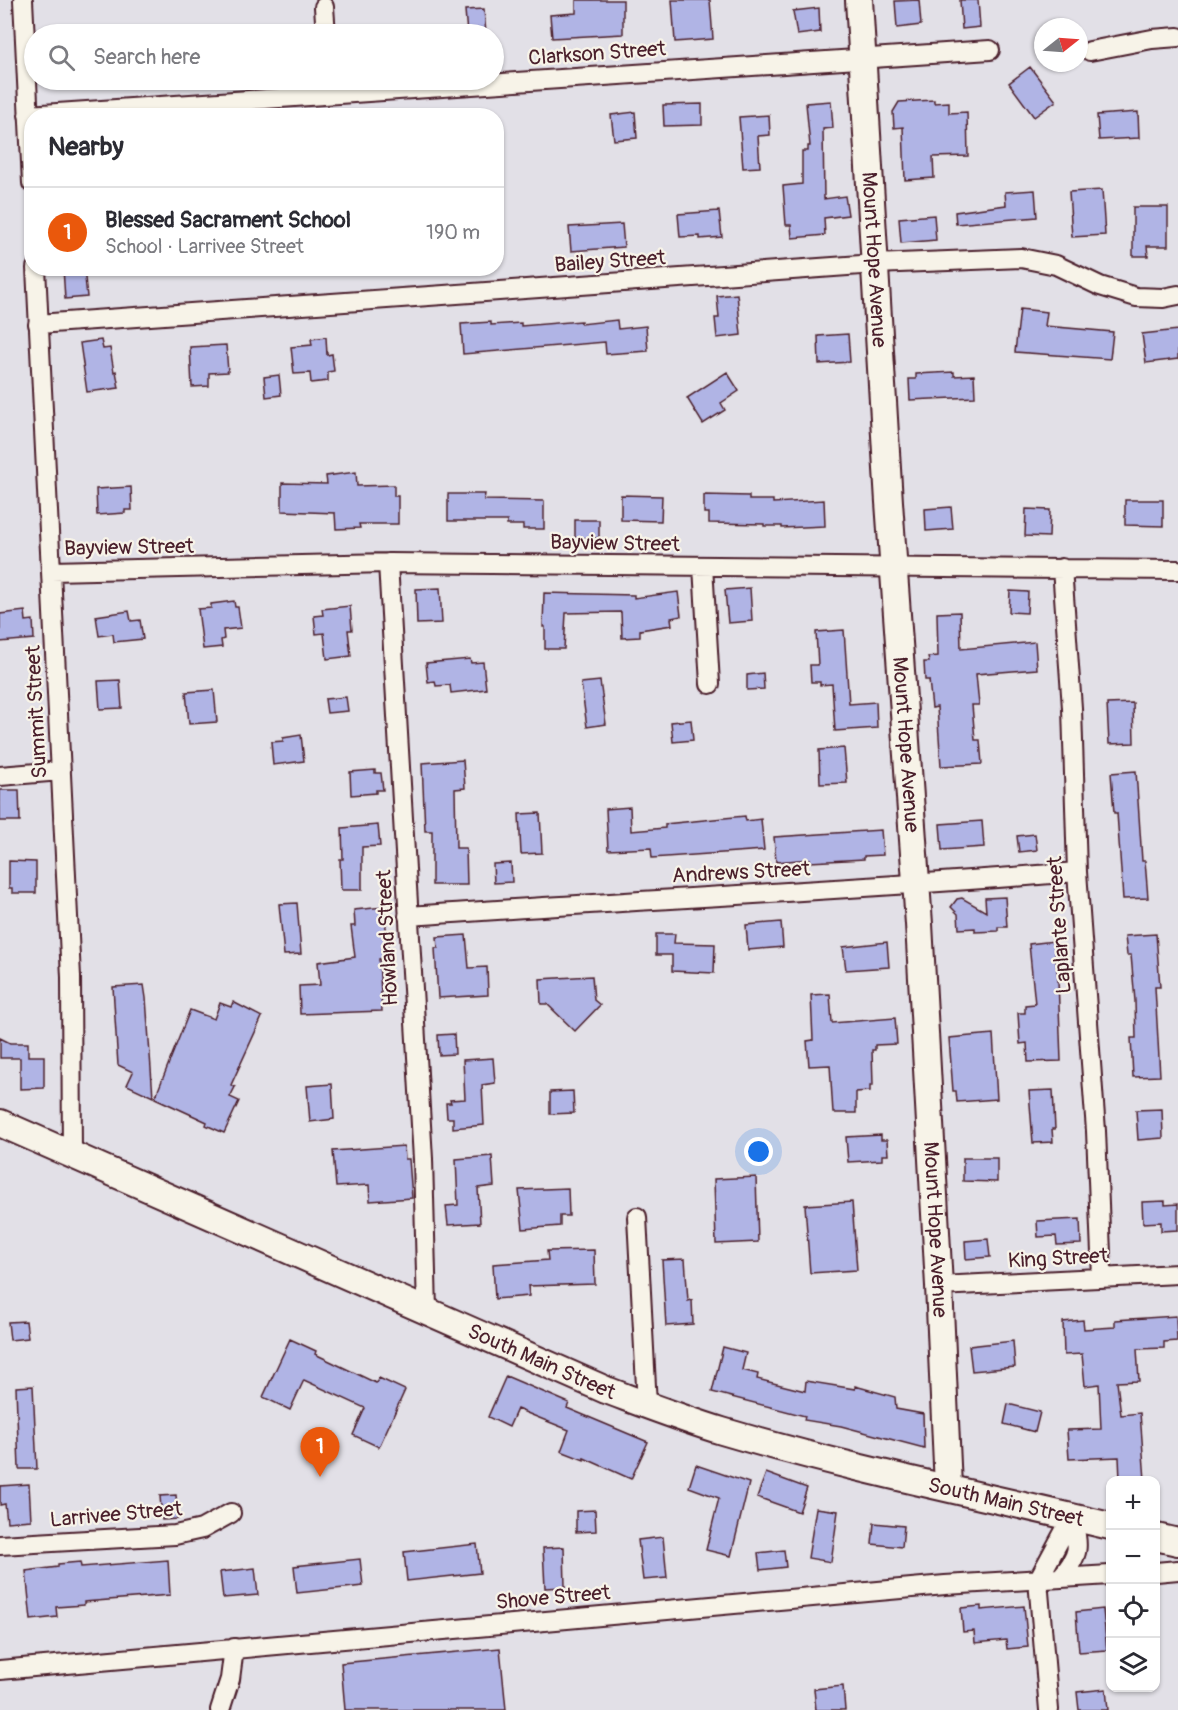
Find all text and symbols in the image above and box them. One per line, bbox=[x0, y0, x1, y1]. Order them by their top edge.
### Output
north arrow bbox=[1034, 18, 1088, 72]
search box bbox=[24, 24, 504, 90]
street label: Clarkson Street bbox=[527, 35, 667, 72]
icon: search bbox=[45, 41, 78, 74]
text: Search here bbox=[93, 43, 200, 71]
text: Nearby bbox=[48, 131, 124, 163]
street label: Mount Hope Avenue bbox=[855, 171, 893, 349]
text: Blessed Sacrament School bbox=[105, 206, 351, 234]
text: 1 bbox=[64, 220, 71, 245]
text: 190 m bbox=[426, 220, 480, 245]
text: School · Larrivee Street bbox=[105, 234, 304, 259]
street label: Bailey Street bbox=[554, 244, 667, 279]
street label: Bayview Street bbox=[550, 529, 681, 558]
street label: Bayview Street bbox=[64, 533, 195, 562]
street label: Summit Street bbox=[20, 644, 53, 779]
street label: Mount Hope Avenue bbox=[886, 656, 925, 834]
street label: Andrews Street bbox=[671, 855, 811, 890]
street label: Laplante Street bbox=[1041, 855, 1078, 995]
street label: Howland Street bbox=[370, 869, 405, 1007]
your location bbox=[744, 1137, 773, 1166]
street label: Mount Hope Avenue bbox=[917, 1141, 953, 1319]
street label: King Street bbox=[1007, 1242, 1109, 1275]
street label: South Main Street bbox=[463, 1318, 620, 1406]
pin: 1 bbox=[300, 1428, 340, 1477]
street label: South Main Street bbox=[925, 1471, 1087, 1533]
map controls bbox=[1106, 1476, 1160, 1692]
button: + bbox=[1106, 1476, 1160, 1530]
street label: Larrivee Street bbox=[49, 1495, 184, 1534]
button: − bbox=[1106, 1530, 1160, 1584]
street label: Shove Street bbox=[495, 1579, 612, 1616]
button: locate bbox=[1106, 1584, 1160, 1638]
button: layers bbox=[1106, 1638, 1160, 1692]

